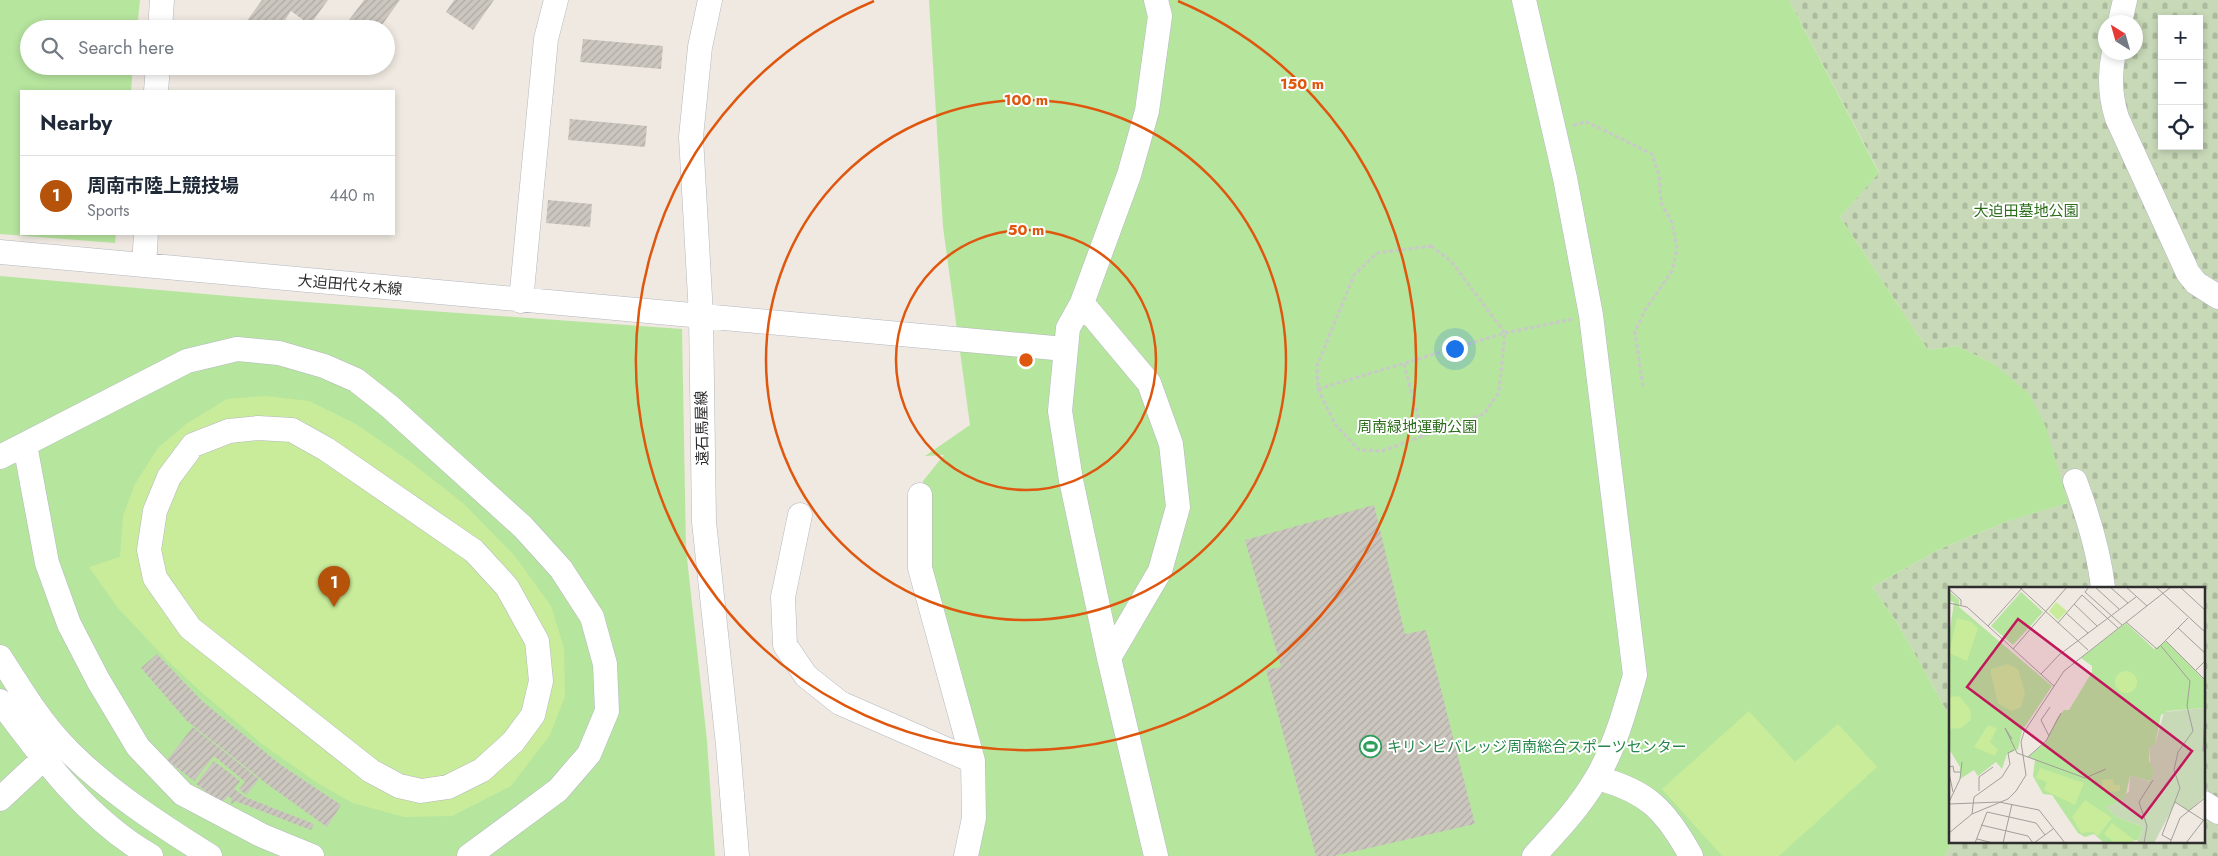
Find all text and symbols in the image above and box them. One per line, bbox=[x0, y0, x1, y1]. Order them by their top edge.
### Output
north arrow bbox=[2098, 15, 2143, 60]
map controls bbox=[2158, 15, 2203, 150]
button: + bbox=[2158, 15, 2203, 60]
search box bbox=[20, 20, 395, 75]
icon: search bbox=[38, 34, 66, 62]
text: Search here bbox=[78, 34, 174, 61]
button: − bbox=[2158, 60, 2203, 105]
text: 150 m bbox=[1280, 73, 1324, 95]
text: 100 m bbox=[1004, 89, 1048, 111]
button: locate bbox=[2158, 105, 2203, 150]
text: Nearby bbox=[40, 108, 112, 138]
text: 周南市陸上競技場 bbox=[87, 172, 239, 199]
text: 1 bbox=[52, 184, 60, 207]
text: 440 m bbox=[329, 184, 375, 207]
text: Sports bbox=[87, 199, 129, 222]
park label: 大迫田墓地公園 bbox=[1973, 200, 2079, 222]
text: 50 m bbox=[1008, 219, 1044, 241]
street label: 大迫田代々木線 bbox=[297, 269, 403, 301]
your location bbox=[1442, 336, 1468, 362]
centre of rings bbox=[1017, 351, 1035, 369]
street label: 遠石馬屋線 bbox=[690, 390, 714, 466]
park label: 周南緑地運動公園 bbox=[1357, 416, 1477, 438]
pin: 1 bbox=[318, 566, 350, 607]
inset map bbox=[1949, 587, 2206, 844]
sports icon: キリンビバレッジ周南総合スポーツセンター bbox=[1359, 735, 1383, 759]
place label: キリンビバレッジ周南総合スポーツセンター bbox=[1387, 736, 1687, 758]

